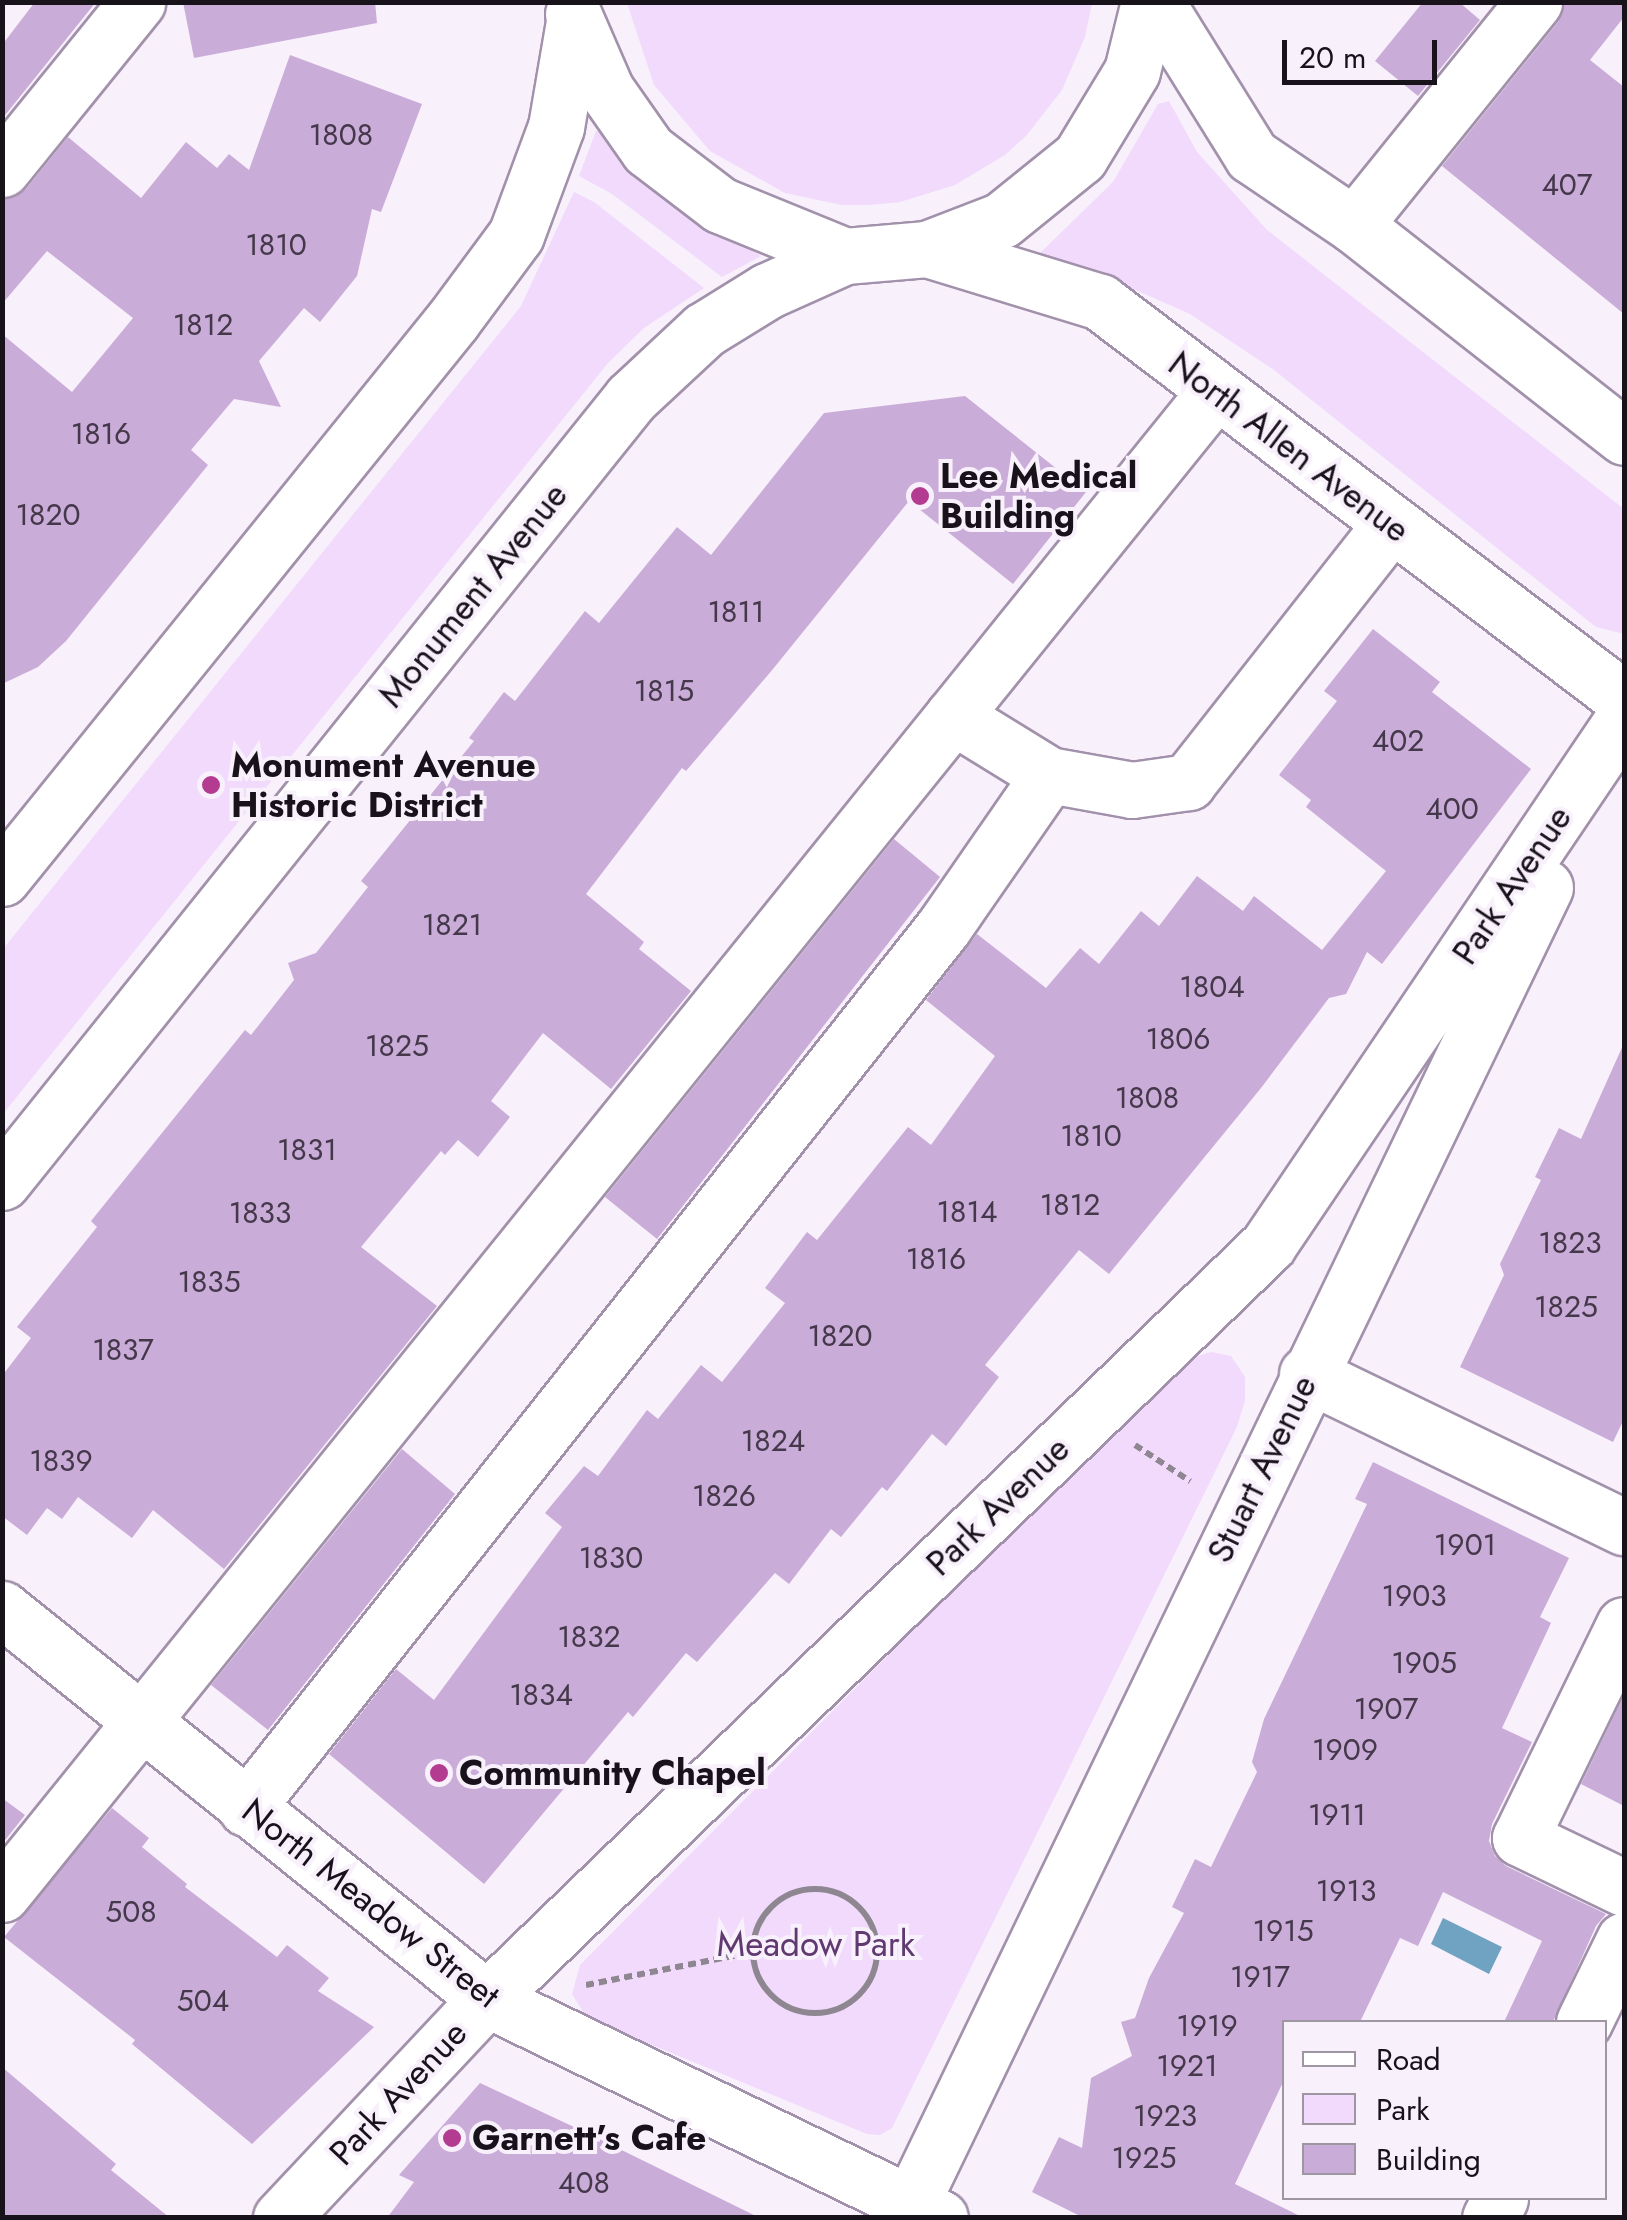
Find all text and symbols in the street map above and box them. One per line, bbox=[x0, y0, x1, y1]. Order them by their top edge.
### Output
scale bar bbox=[1287, 20, 1442, 82]
text: 20 m bbox=[1299, 36, 1366, 79]
house number: 1808 bbox=[309, 117, 373, 153]
house number: 407 bbox=[1541, 167, 1593, 203]
house number: 1810 bbox=[245, 227, 307, 263]
house number: 1812 bbox=[173, 307, 233, 343]
street label: North Allen Avenue bbox=[1160, 343, 1418, 551]
house number: 1816 bbox=[71, 416, 131, 452]
place label: Lee Medical Building bbox=[940, 455, 1137, 537]
street label: Monument Avenue bbox=[370, 475, 576, 715]
marker: Lee Medical Building bbox=[909, 485, 931, 507]
house number: 1820 bbox=[16, 497, 80, 533]
house number: 1811 bbox=[708, 594, 764, 630]
house number: 1815 bbox=[634, 673, 694, 709]
house number: 402 bbox=[1372, 723, 1424, 759]
place label: Monument Avenue Historic District bbox=[231, 744, 536, 826]
marker: Monument Avenue Historic District bbox=[200, 774, 222, 796]
house number: 400 bbox=[1425, 791, 1479, 827]
street label: Park Avenue bbox=[1444, 798, 1580, 972]
house number: 1821 bbox=[422, 907, 482, 943]
house number: 1804 bbox=[1179, 969, 1245, 1005]
house number: 1806 bbox=[1145, 1021, 1211, 1057]
house number: 1825 bbox=[365, 1028, 429, 1064]
house number: 1808 bbox=[1115, 1080, 1179, 1116]
house number: 1810 bbox=[1060, 1118, 1122, 1154]
house number: 1831 bbox=[277, 1132, 337, 1168]
house number: 1812 bbox=[1040, 1187, 1100, 1223]
house number: 1814 bbox=[937, 1194, 997, 1230]
house number: 1833 bbox=[229, 1195, 291, 1231]
house number: 1823 bbox=[1538, 1225, 1602, 1261]
house number: 1816 bbox=[906, 1241, 966, 1277]
house number: 1835 bbox=[177, 1264, 241, 1300]
house number: 1825 bbox=[1534, 1289, 1598, 1325]
house number: 1820 bbox=[808, 1318, 872, 1354]
house number: 1837 bbox=[92, 1332, 154, 1368]
street label: Stuart Avenue bbox=[1199, 1369, 1325, 1569]
house number: 1824 bbox=[741, 1423, 805, 1459]
street label: Park Avenue bbox=[918, 1428, 1078, 1584]
house number: 1839 bbox=[29, 1443, 93, 1479]
house number: 1826 bbox=[692, 1478, 756, 1514]
house number: 1901 bbox=[1434, 1527, 1496, 1563]
house number: 1830 bbox=[579, 1540, 643, 1576]
house number: 1903 bbox=[1381, 1578, 1447, 1614]
house number: 1832 bbox=[557, 1619, 621, 1655]
house number: 1905 bbox=[1391, 1645, 1457, 1681]
house number: 1834 bbox=[509, 1677, 573, 1713]
house number: 1907 bbox=[1354, 1691, 1418, 1727]
house number: 1909 bbox=[1312, 1732, 1378, 1768]
place label: Community Chapel bbox=[459, 1752, 766, 1794]
marker: Community Chapel bbox=[428, 1762, 450, 1784]
street label: North Meadow Street bbox=[234, 1789, 508, 2017]
house number: 1911 bbox=[1308, 1797, 1366, 1833]
house number: 1913 bbox=[1316, 1873, 1376, 1909]
house number: 508 bbox=[105, 1894, 157, 1930]
house number: 1915 bbox=[1252, 1913, 1314, 1949]
park label: Meadow Park bbox=[717, 1923, 915, 1965]
house number: 1917 bbox=[1230, 1959, 1290, 1995]
house number: 504 bbox=[177, 1983, 229, 2019]
house number: 1919 bbox=[1176, 2008, 1238, 2044]
street label: Park Avenue bbox=[321, 2012, 475, 2174]
legend bbox=[1282, 2020, 1607, 2200]
text: Road bbox=[1376, 2038, 1441, 2081]
house number: 1921 bbox=[1156, 2048, 1218, 2084]
text: Park bbox=[1376, 2088, 1429, 2131]
house number: 1923 bbox=[1133, 2098, 1197, 2134]
place label: Garnett’s Cafe bbox=[472, 2117, 706, 2159]
marker: Garnett’s Cafe bbox=[441, 2127, 463, 2149]
text: Building bbox=[1376, 2138, 1481, 2181]
house number: 1925 bbox=[1112, 2140, 1176, 2176]
house number: 408 bbox=[558, 2165, 610, 2201]

